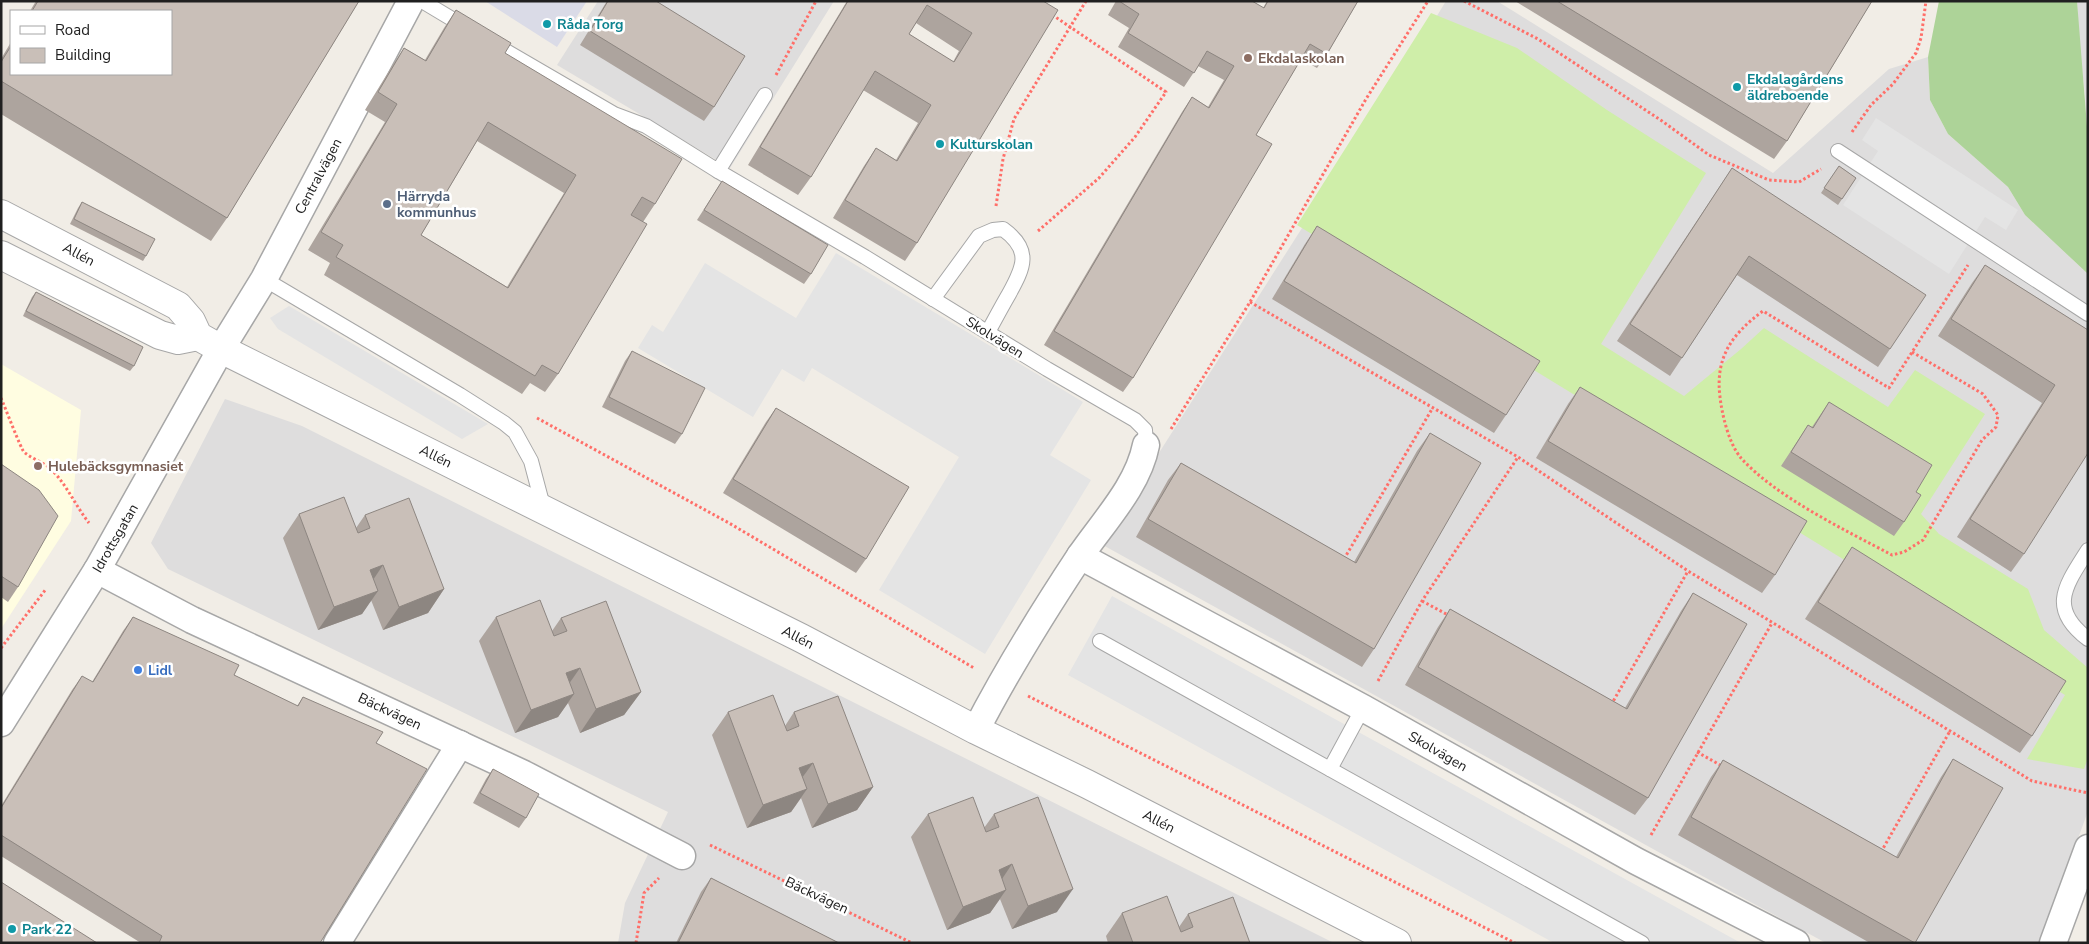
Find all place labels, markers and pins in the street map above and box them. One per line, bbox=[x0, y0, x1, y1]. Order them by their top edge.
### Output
place label: Råda Torg bbox=[557, 15, 624, 34]
marker: Råda Torg bbox=[541, 18, 553, 30]
place label: Ekdalaskolan bbox=[1258, 49, 1344, 68]
marker: Ekdalaskolan bbox=[1242, 52, 1254, 64]
place label: Ekdalagårdens äldreboende bbox=[1747, 70, 1844, 105]
marker: Ekdalagårdens äldreboende bbox=[1731, 81, 1743, 93]
place label: Kulturskolan bbox=[950, 135, 1033, 154]
marker: Kulturskolan bbox=[934, 138, 946, 150]
place label: Härryda kommunhus bbox=[397, 187, 477, 222]
marker: Härryda kommunhus bbox=[381, 198, 393, 210]
place label: Hulebäcksgymnasiet bbox=[48, 457, 184, 476]
marker: Hulebäcksgymnasiet bbox=[32, 460, 44, 472]
place label: Lidl bbox=[148, 661, 173, 680]
marker: Lidl bbox=[132, 664, 144, 676]
place label: Park 22 bbox=[22, 920, 72, 939]
marker: Park 22 bbox=[6, 923, 18, 935]

